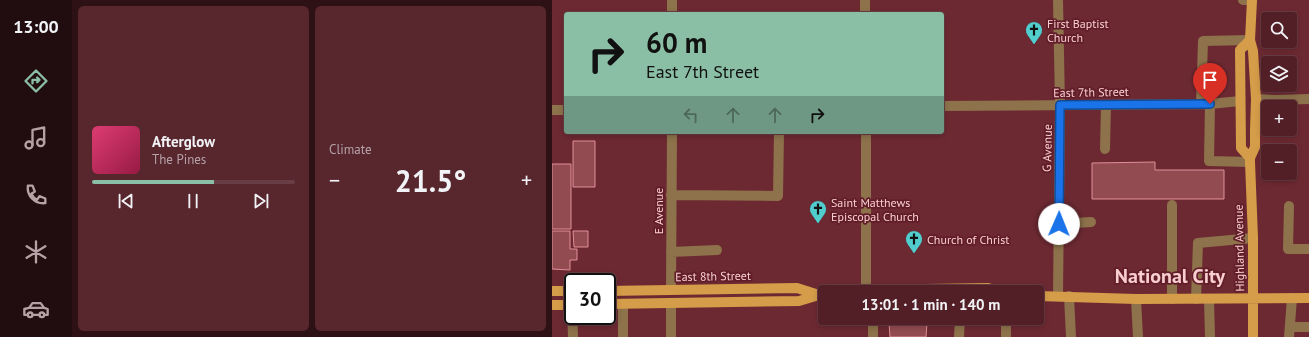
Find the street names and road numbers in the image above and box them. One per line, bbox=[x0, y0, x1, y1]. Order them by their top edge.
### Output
street label: East 7th Street bbox=[1053, 84, 1129, 100]
street label: G Avenue bbox=[1039, 124, 1055, 172]
street label: E Avenue bbox=[651, 188, 666, 234]
street label: Highland Avenue bbox=[1231, 204, 1247, 292]
street label: East 8th Street bbox=[675, 268, 751, 284]

